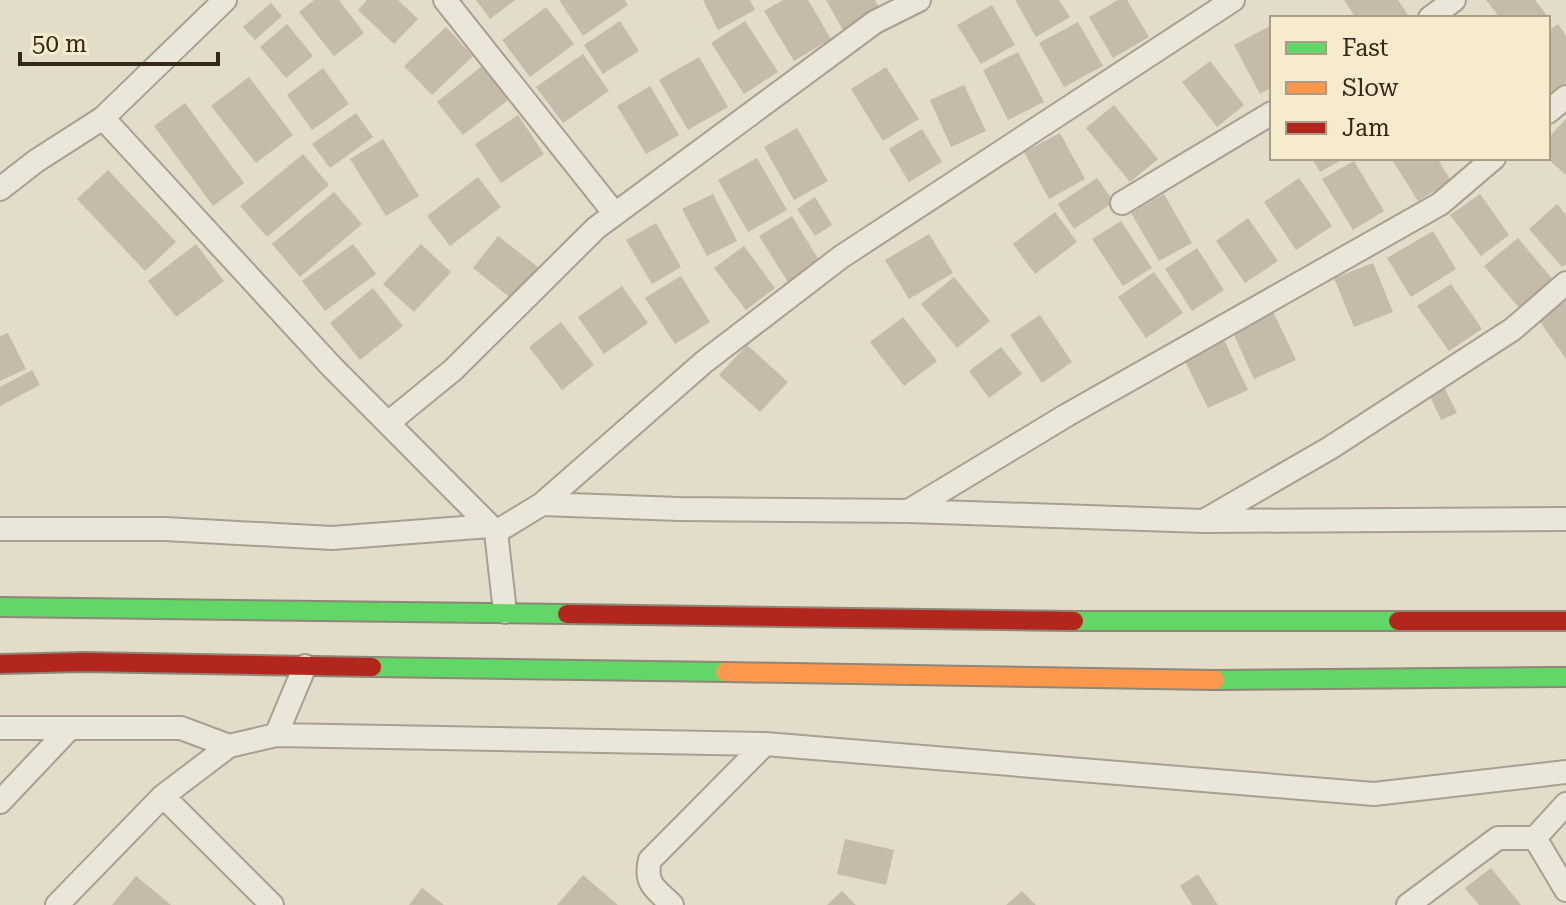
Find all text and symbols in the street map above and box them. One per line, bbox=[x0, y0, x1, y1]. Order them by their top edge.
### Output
scale bar bbox=[20, 16, 218, 66]
legend bbox=[1270, 16, 1550, 160]
text: 50 m bbox=[32, 30, 87, 58]
text: Fast bbox=[1342, 34, 1389, 62]
text: Slow bbox=[1342, 74, 1399, 102]
text: Jam bbox=[1342, 114, 1390, 142]

